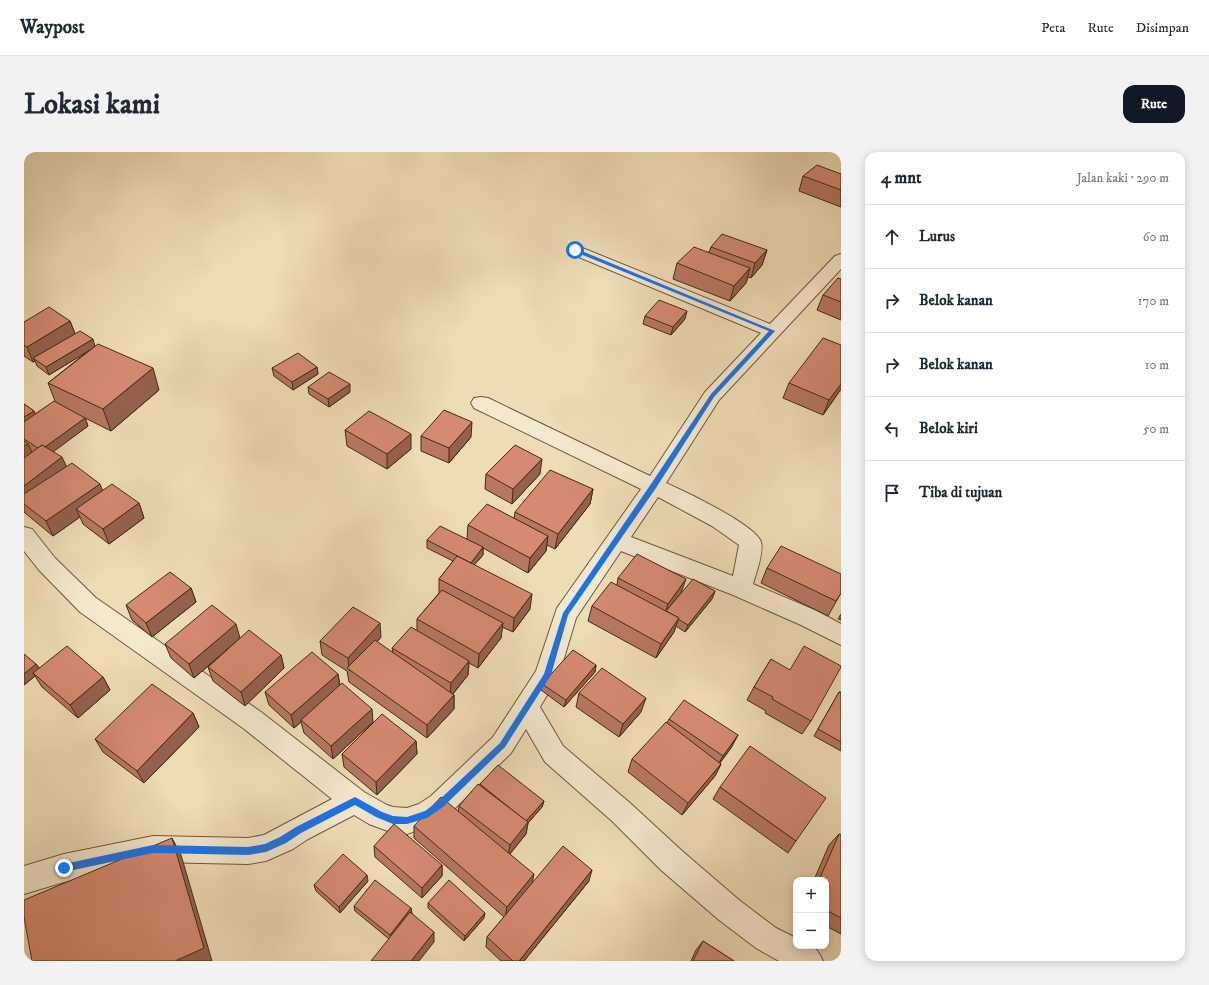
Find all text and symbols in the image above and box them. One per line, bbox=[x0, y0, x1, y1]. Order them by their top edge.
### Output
text: Waypost bbox=[20, 16, 84, 39]
text: Peta bbox=[1041, 19, 1066, 37]
text: Rute bbox=[1088, 19, 1114, 37]
text: Disimpan bbox=[1136, 19, 1189, 37]
button: Rute bbox=[1123, 85, 1185, 123]
text: Lokasi kami bbox=[24, 87, 160, 122]
text: 4 mnt bbox=[881, 167, 921, 189]
text: Jalan kaki · 290 m bbox=[1077, 170, 1169, 186]
icon: ahead bbox=[881, 226, 903, 248]
text: Lurus bbox=[919, 227, 955, 246]
text: 60 m bbox=[1143, 229, 1169, 245]
route start bbox=[566, 241, 584, 259]
icon: right bbox=[881, 290, 903, 312]
text: Belok kanan bbox=[919, 291, 993, 310]
text: 170 m bbox=[1138, 293, 1169, 309]
icon: right bbox=[881, 354, 903, 376]
text: Belok kanan bbox=[919, 355, 993, 374]
text: 10 m bbox=[1145, 357, 1169, 373]
icon: left bbox=[881, 418, 903, 440]
text: Belok kiri bbox=[919, 419, 978, 438]
text: 50 m bbox=[1143, 421, 1169, 437]
icon: arrive bbox=[881, 482, 903, 504]
text: Tiba di tujuan bbox=[919, 483, 1002, 502]
route end bbox=[55, 859, 73, 877]
map controls bbox=[793, 877, 829, 949]
button: + bbox=[793, 877, 829, 913]
button: − bbox=[793, 913, 829, 949]

